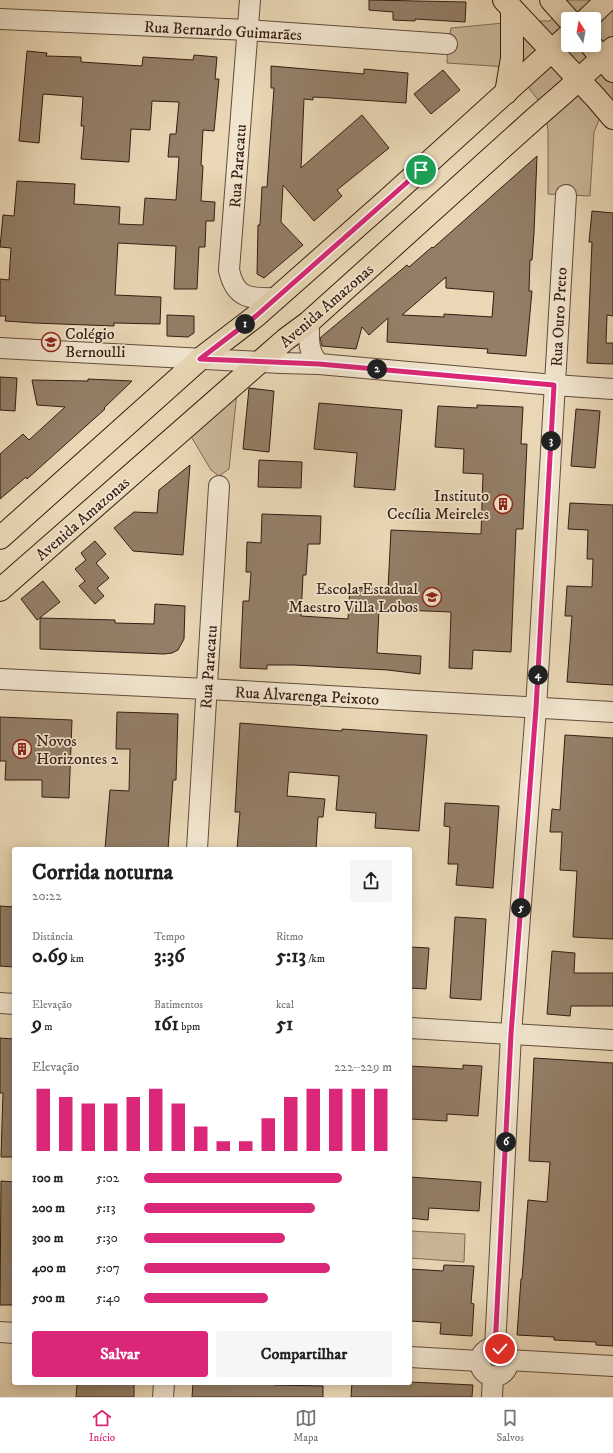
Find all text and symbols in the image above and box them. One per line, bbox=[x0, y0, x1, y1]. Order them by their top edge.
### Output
north arrow bbox=[561, 12, 601, 52]
map controls bbox=[561, 12, 601, 52]
street label: Rua Bernardo Guimarães bbox=[143, 17, 302, 45]
street label: Rua Paracatu bbox=[225, 123, 251, 209]
pin bbox=[404, 153, 438, 187]
icon: arrive bbox=[410, 159, 432, 181]
street label: Avenida Amazonas bbox=[275, 259, 378, 352]
street label: Rua Ouro Preto bbox=[546, 267, 572, 367]
pin: 1 bbox=[235, 314, 255, 334]
text: 1 bbox=[243, 317, 247, 331]
place label: Colégio Bernoulli bbox=[65, 324, 125, 362]
school or university icon: Colégio Bernoulli bbox=[40, 331, 62, 353]
pin: 2 bbox=[367, 359, 387, 379]
text: 2 bbox=[374, 362, 380, 376]
pin: 3 bbox=[541, 431, 561, 451]
text: 3 bbox=[549, 434, 553, 448]
street label: Avenida Amazonas bbox=[31, 472, 134, 565]
place label: Instituto Cecília Meireles bbox=[387, 486, 489, 524]
building icon: Instituto Cecília Meireles bbox=[492, 493, 514, 515]
place label: Escola Estadual Maestro Villa Lobos bbox=[288, 579, 418, 617]
school or university icon: Escola Estadual Maestro Villa Lobos bbox=[421, 586, 443, 608]
street label: Rua Paracatu bbox=[196, 624, 222, 710]
pin: 4 bbox=[528, 665, 548, 685]
text: 4 bbox=[535, 668, 541, 682]
street label: Rua Alvarenga Peixoto bbox=[234, 682, 380, 710]
place label: Novos Horizontes 2 bbox=[36, 731, 119, 769]
building icon: Novos Horizontes 2 bbox=[11, 738, 33, 760]
text: Corrida noturna bbox=[32, 859, 173, 886]
button: share bbox=[350, 860, 392, 902]
text: 20:22 bbox=[32, 888, 62, 904]
pin: 5 bbox=[511, 898, 531, 918]
text: 5 bbox=[518, 901, 524, 915]
text: Distância bbox=[32, 930, 73, 944]
text: Tempo bbox=[154, 930, 185, 944]
text: Ritmo bbox=[276, 930, 303, 944]
text: 0.69 bbox=[32, 944, 68, 969]
text: 3:36 bbox=[154, 944, 185, 969]
text: 5:13 bbox=[276, 944, 306, 969]
text: km bbox=[68, 952, 84, 966]
text: /km bbox=[306, 952, 325, 966]
text: Elevação bbox=[32, 998, 72, 1012]
text: Batimentos bbox=[154, 998, 203, 1012]
text: kcal bbox=[276, 998, 294, 1012]
text: 9 bbox=[32, 1012, 42, 1037]
text: 161 bbox=[154, 1012, 179, 1037]
text: 51 bbox=[276, 1012, 293, 1037]
text: m bbox=[42, 1020, 53, 1034]
text: bpm bbox=[179, 1020, 200, 1034]
text: Elevação bbox=[32, 1059, 79, 1075]
text: 222–229 m bbox=[334, 1059, 392, 1075]
pin: 6 bbox=[496, 1132, 516, 1152]
text: 6 bbox=[503, 1135, 509, 1149]
text: 100 m bbox=[32, 1170, 63, 1186]
text: 5:02 bbox=[96, 1170, 119, 1186]
text: 200 m bbox=[32, 1200, 65, 1216]
text: 5:13 bbox=[96, 1200, 115, 1216]
text: 300 m bbox=[32, 1230, 63, 1246]
text: 5:30 bbox=[96, 1230, 118, 1246]
text: 400 m bbox=[32, 1260, 66, 1276]
text: 5:07 bbox=[96, 1260, 120, 1276]
text: 500 m bbox=[32, 1290, 65, 1306]
text: 5:40 bbox=[96, 1290, 120, 1306]
button: Salvar bbox=[32, 1331, 208, 1377]
button: Compartilhar bbox=[216, 1331, 392, 1377]
pin bbox=[483, 1332, 517, 1366]
icon: check bbox=[489, 1338, 511, 1360]
tab: Início bbox=[89, 1407, 115, 1445]
tab: Mapa bbox=[293, 1407, 318, 1445]
tab: Salvos bbox=[496, 1407, 524, 1445]

